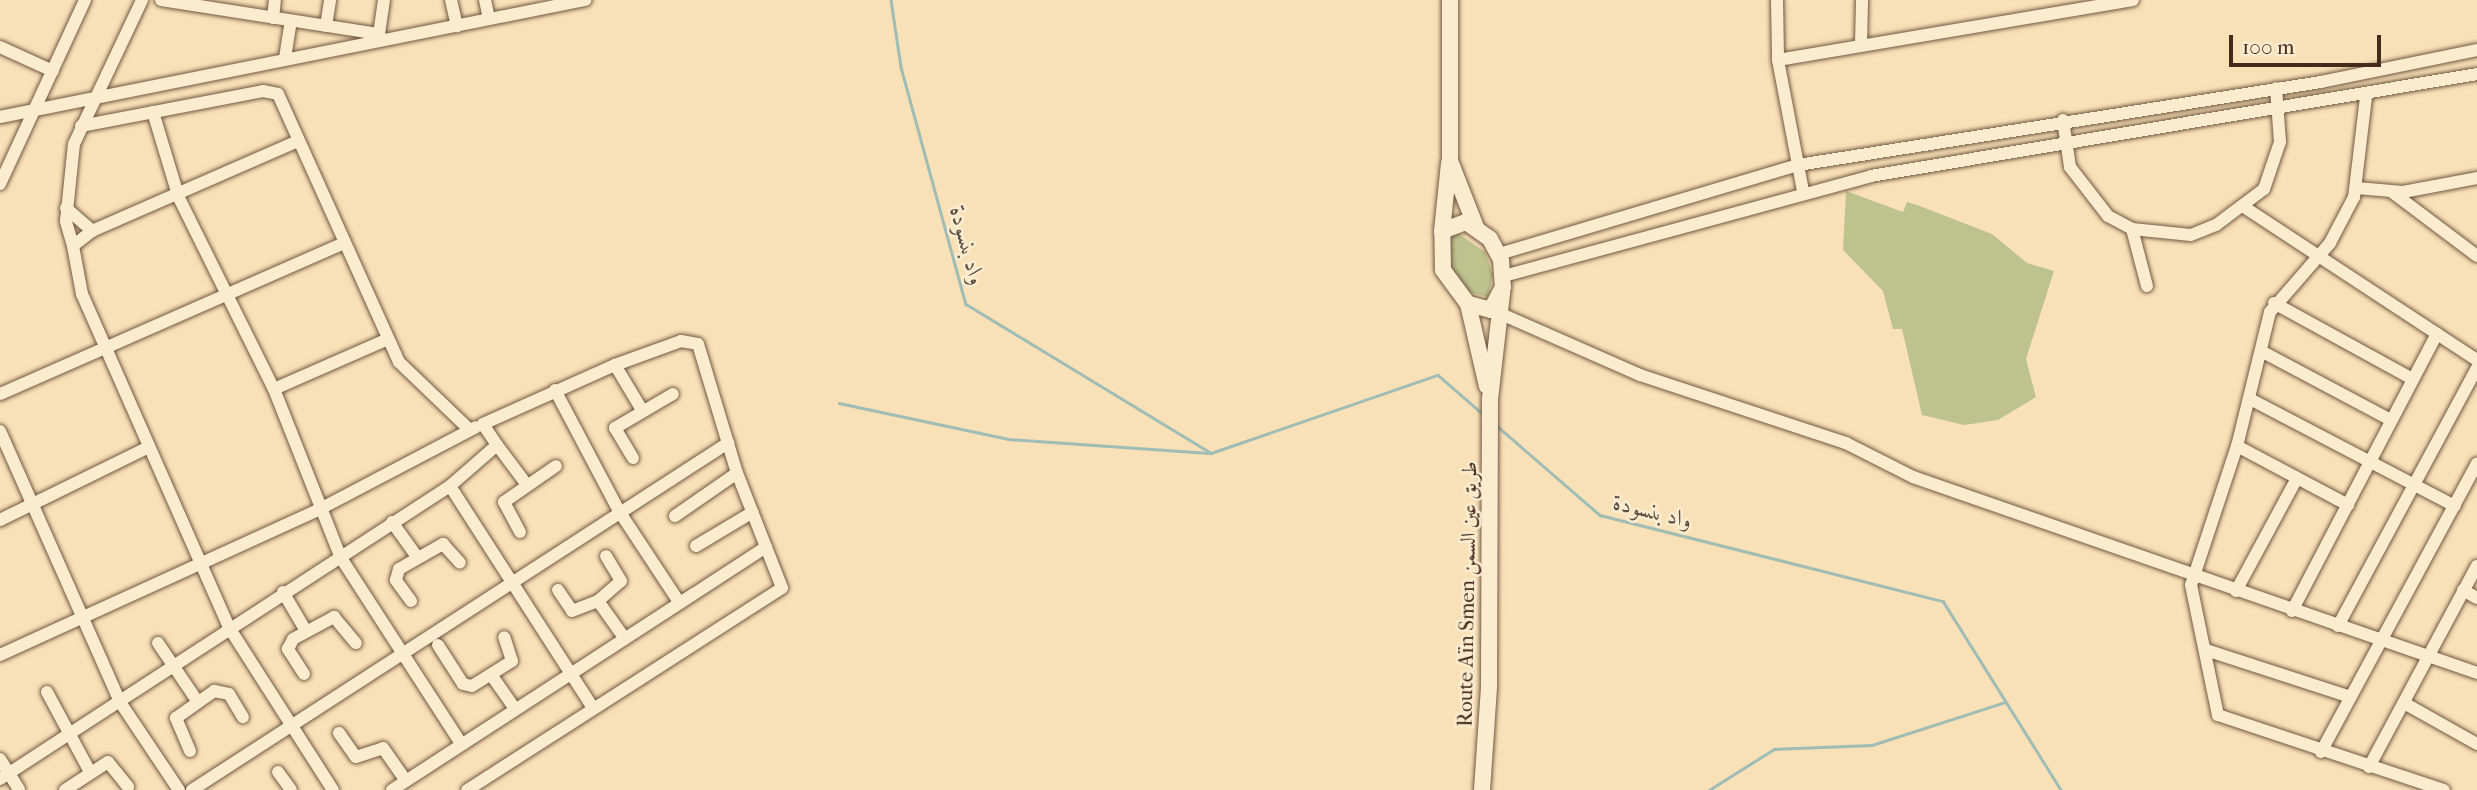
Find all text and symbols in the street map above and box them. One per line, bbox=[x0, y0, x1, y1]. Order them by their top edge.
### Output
scale bar bbox=[2232, 21, 2384, 65]
text: 100 m bbox=[2242, 35, 2295, 59]
water label: واد بنسودة bbox=[943, 204, 991, 288]
street label: Route Aïn Smen طريق عين السمن bbox=[1452, 461, 1482, 727]
water label: واد بنسودة bbox=[1611, 489, 1695, 535]

